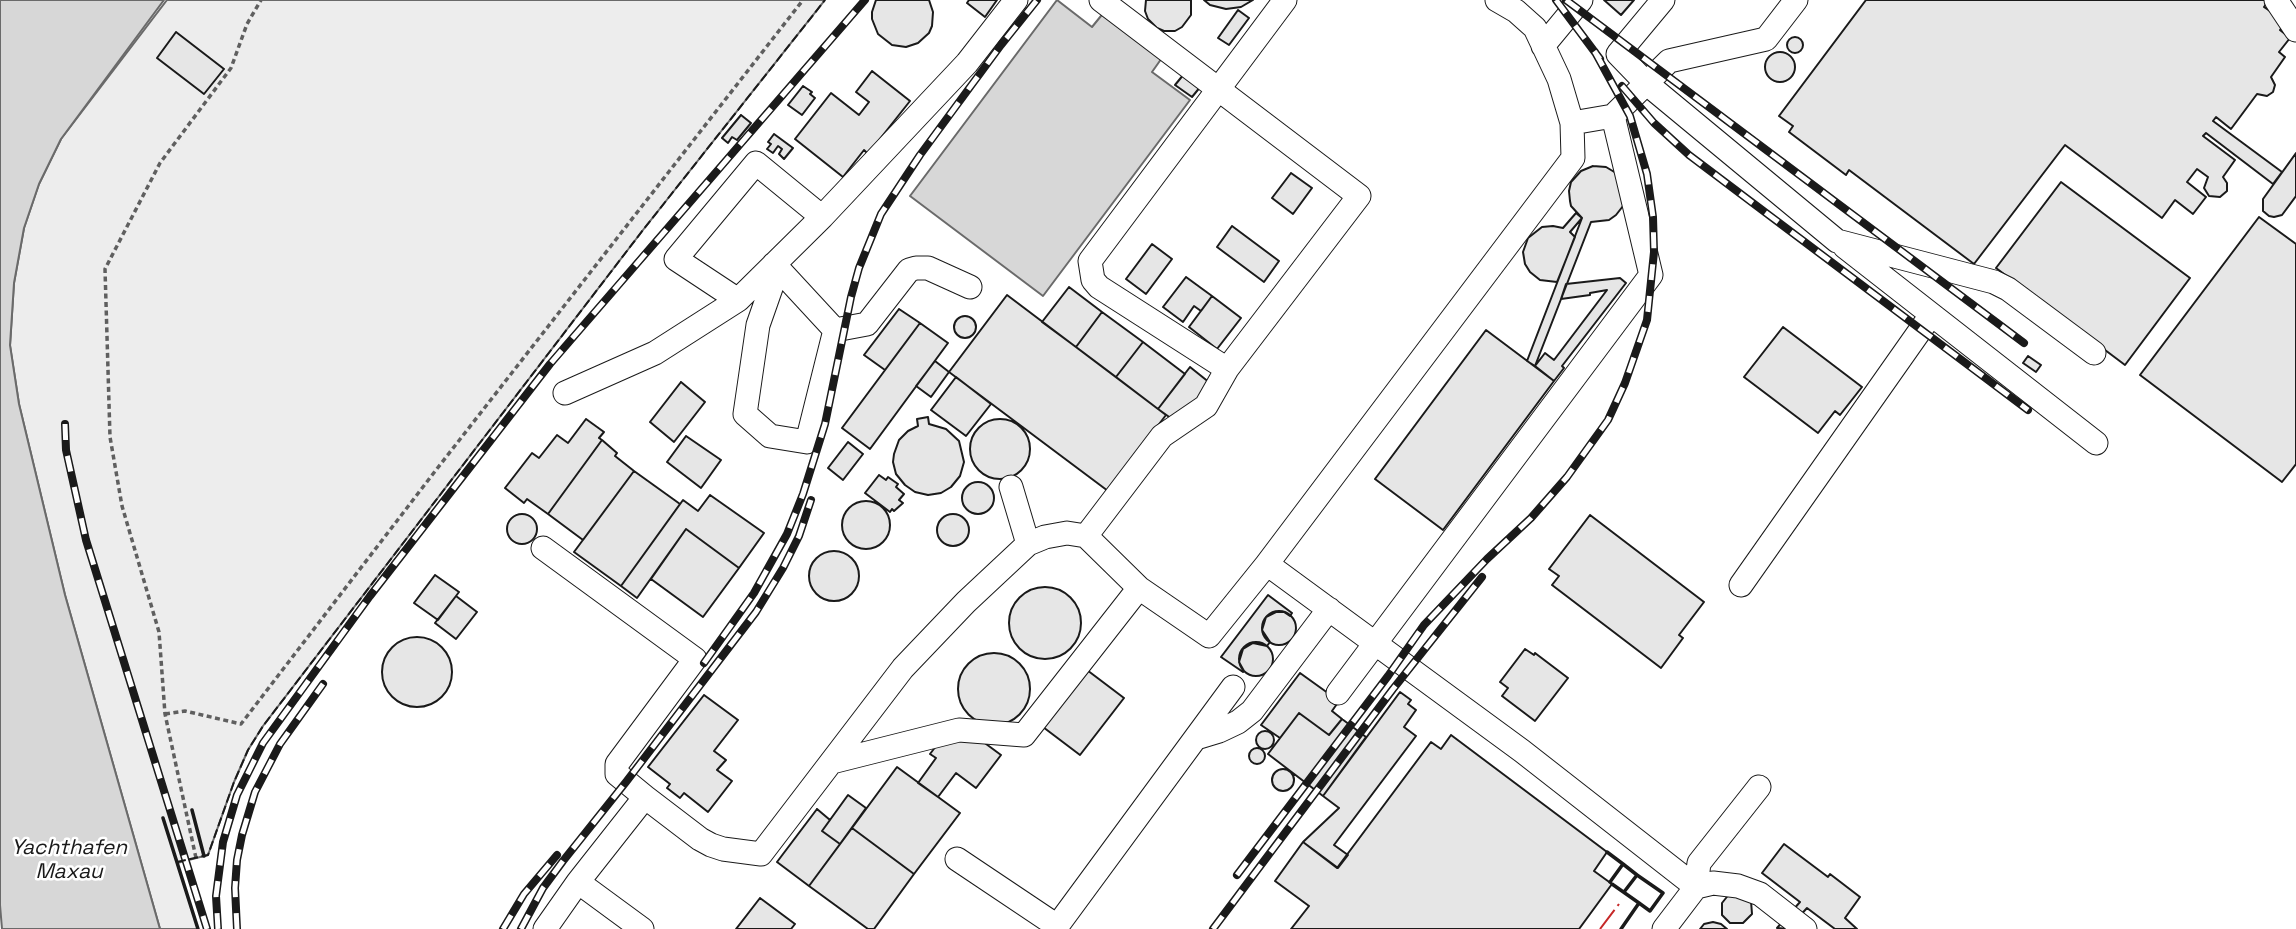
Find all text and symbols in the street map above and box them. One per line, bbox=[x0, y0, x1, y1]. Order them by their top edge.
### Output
water label: Yachthafen Maxau bbox=[11, 835, 127, 885]

